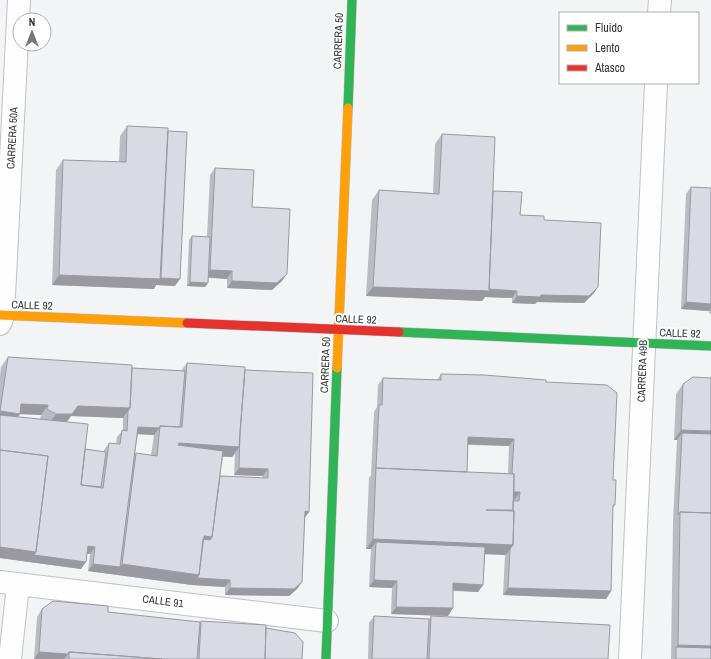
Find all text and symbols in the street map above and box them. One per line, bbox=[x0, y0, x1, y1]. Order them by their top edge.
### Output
north arrow bbox=[12, 12, 52, 52]
legend bbox=[559, 12, 699, 84]
street label: CARRERA 50 bbox=[330, 13, 346, 69]
text: N bbox=[29, 15, 35, 29]
text: Fluido bbox=[595, 20, 622, 36]
text: Lento bbox=[595, 40, 620, 56]
text: Atasco bbox=[594, 60, 625, 76]
street label: CARRERA 50A bbox=[3, 106, 21, 169]
street label: CALLE 92 bbox=[11, 297, 53, 313]
street label: CALLE 92 bbox=[335, 311, 377, 327]
street label: CALLE 92 bbox=[659, 325, 701, 341]
street label: CARRERA 50 bbox=[317, 337, 333, 393]
street label: CARRERA 49B bbox=[634, 340, 650, 402]
street label: CALLE 91 bbox=[142, 592, 184, 610]

